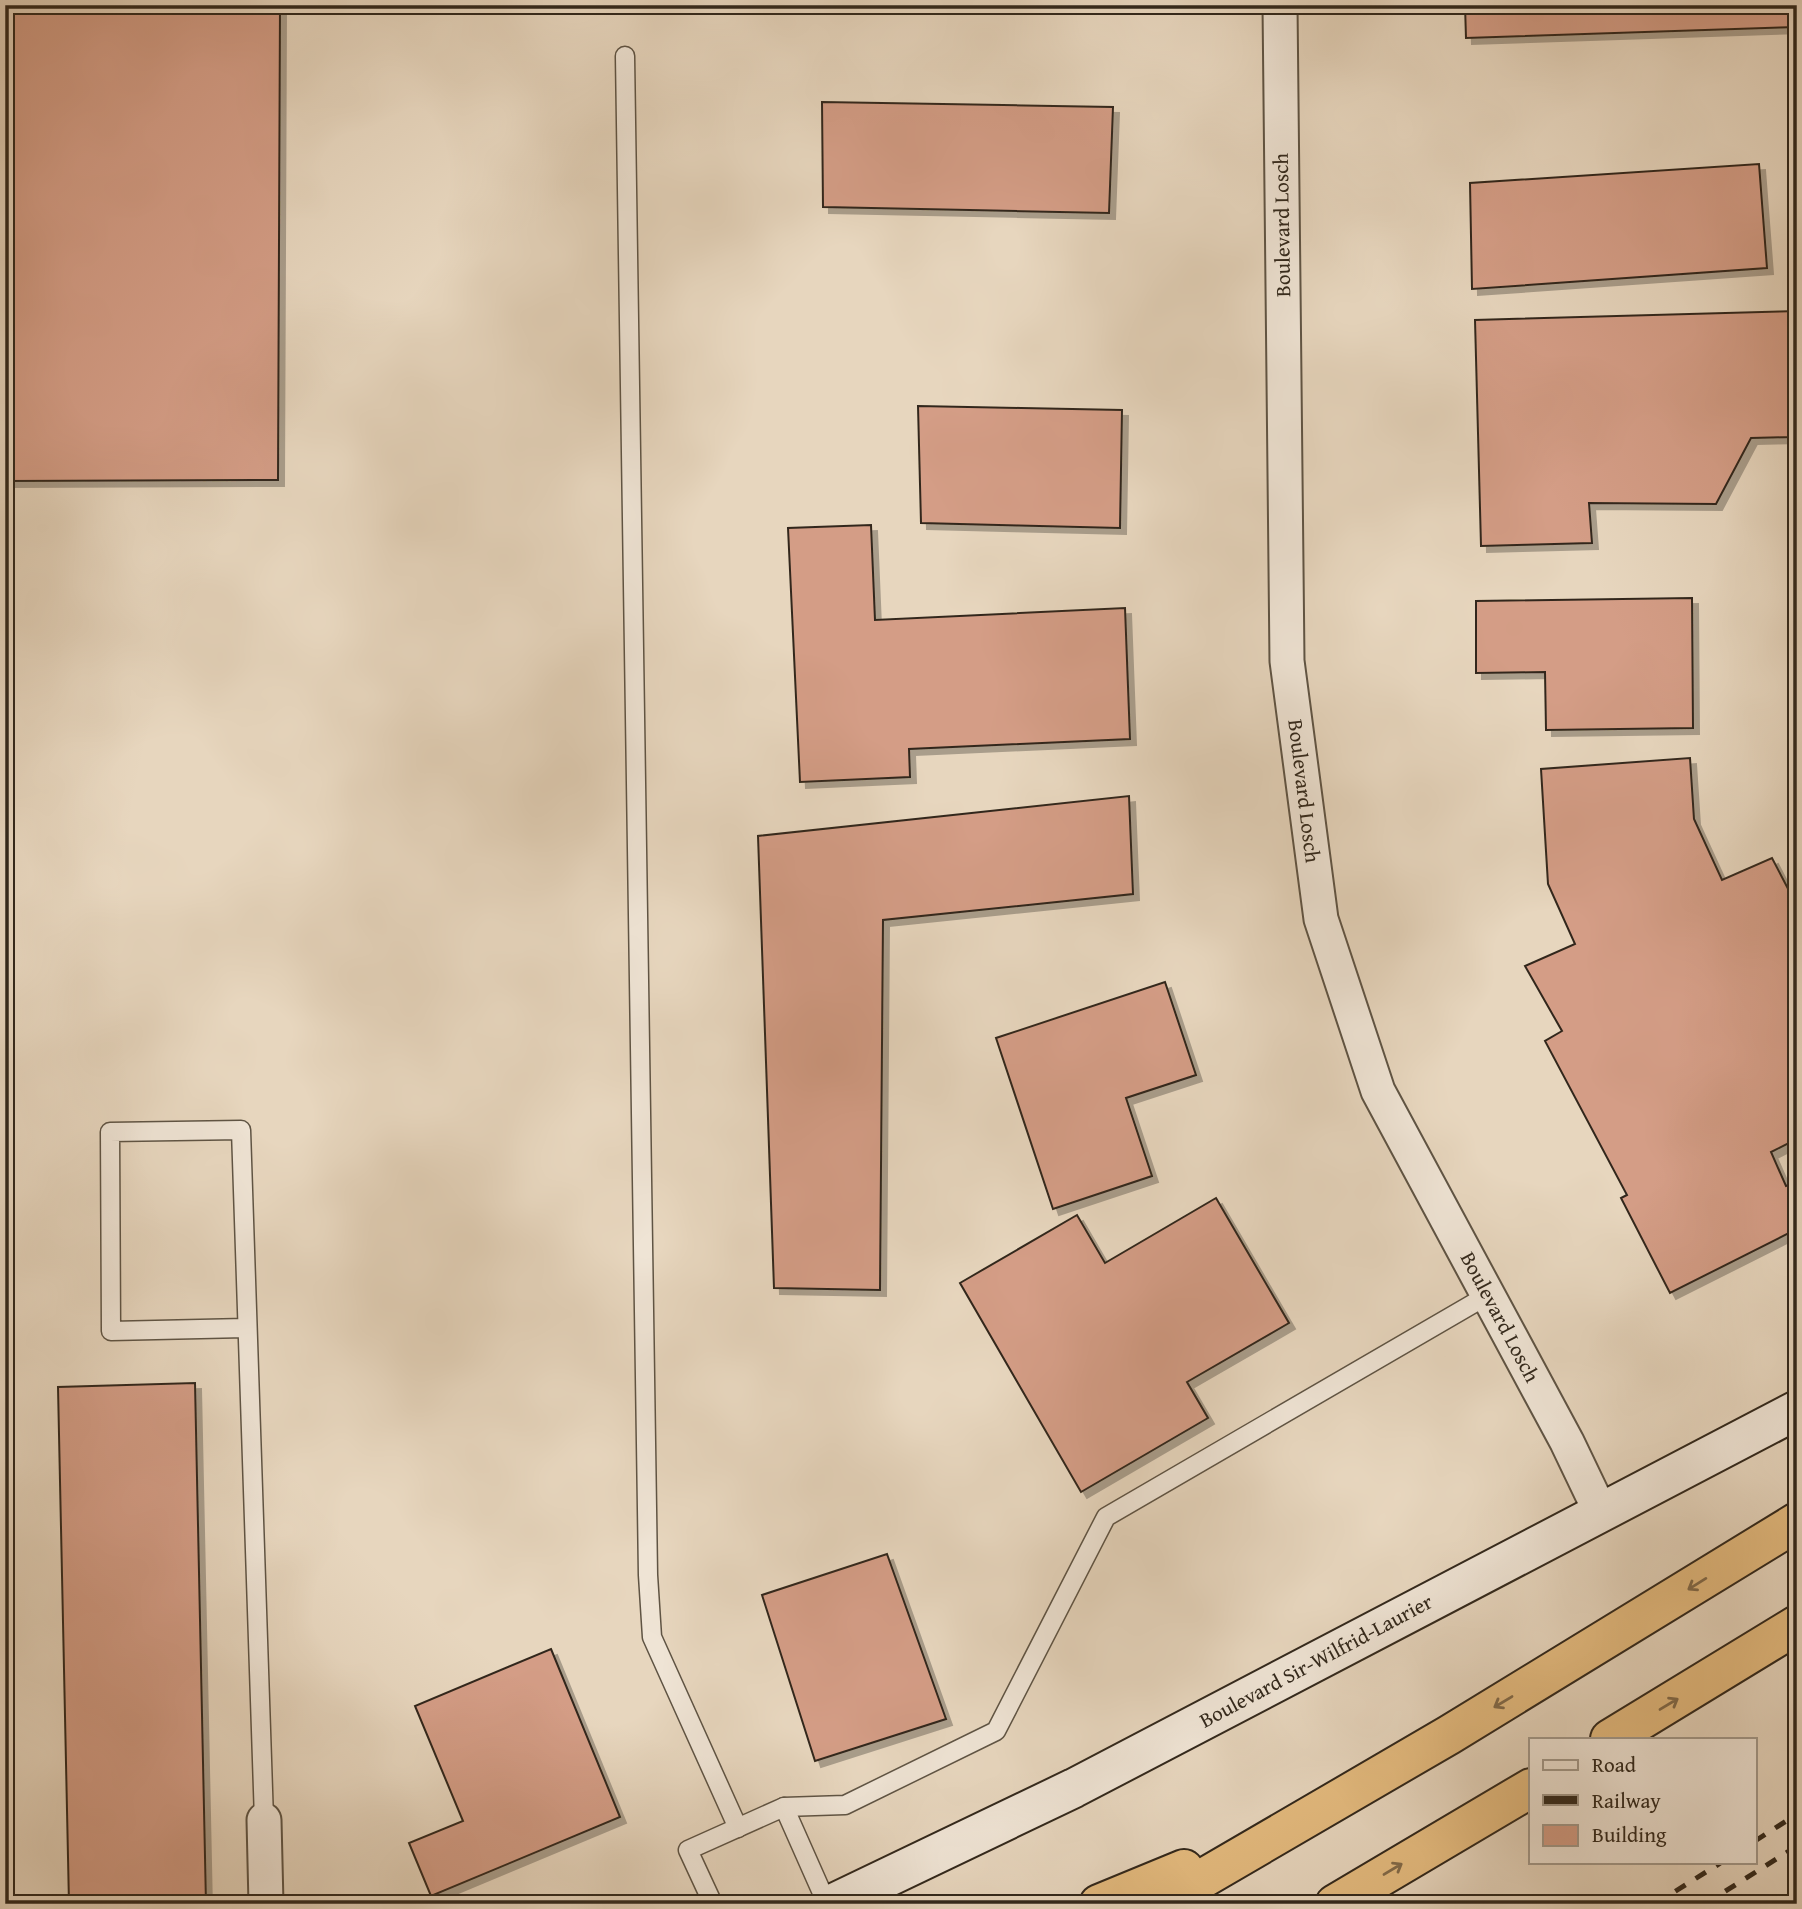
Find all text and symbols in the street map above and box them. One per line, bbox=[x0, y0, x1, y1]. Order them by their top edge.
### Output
street label: Boulevard Losch bbox=[1265, 153, 1298, 297]
street label: Boulevard Losch bbox=[1280, 718, 1329, 865]
street label: Boulevard Losch bbox=[1453, 1246, 1548, 1388]
one-way arrow bbox=[1688, 1577, 1707, 1591]
street label: Boulevard Sir-Wilfrid-Laurier bbox=[1194, 1586, 1438, 1735]
one-way arrow bbox=[1493, 1696, 1513, 1710]
one-way arrow bbox=[1658, 1696, 1678, 1710]
legend bbox=[1529, 1738, 1756, 1864]
text: Road bbox=[1592, 1749, 1637, 1780]
text: Railway bbox=[1592, 1785, 1661, 1816]
text: Building bbox=[1592, 1819, 1667, 1850]
one-way arrow bbox=[1383, 1862, 1403, 1876]

